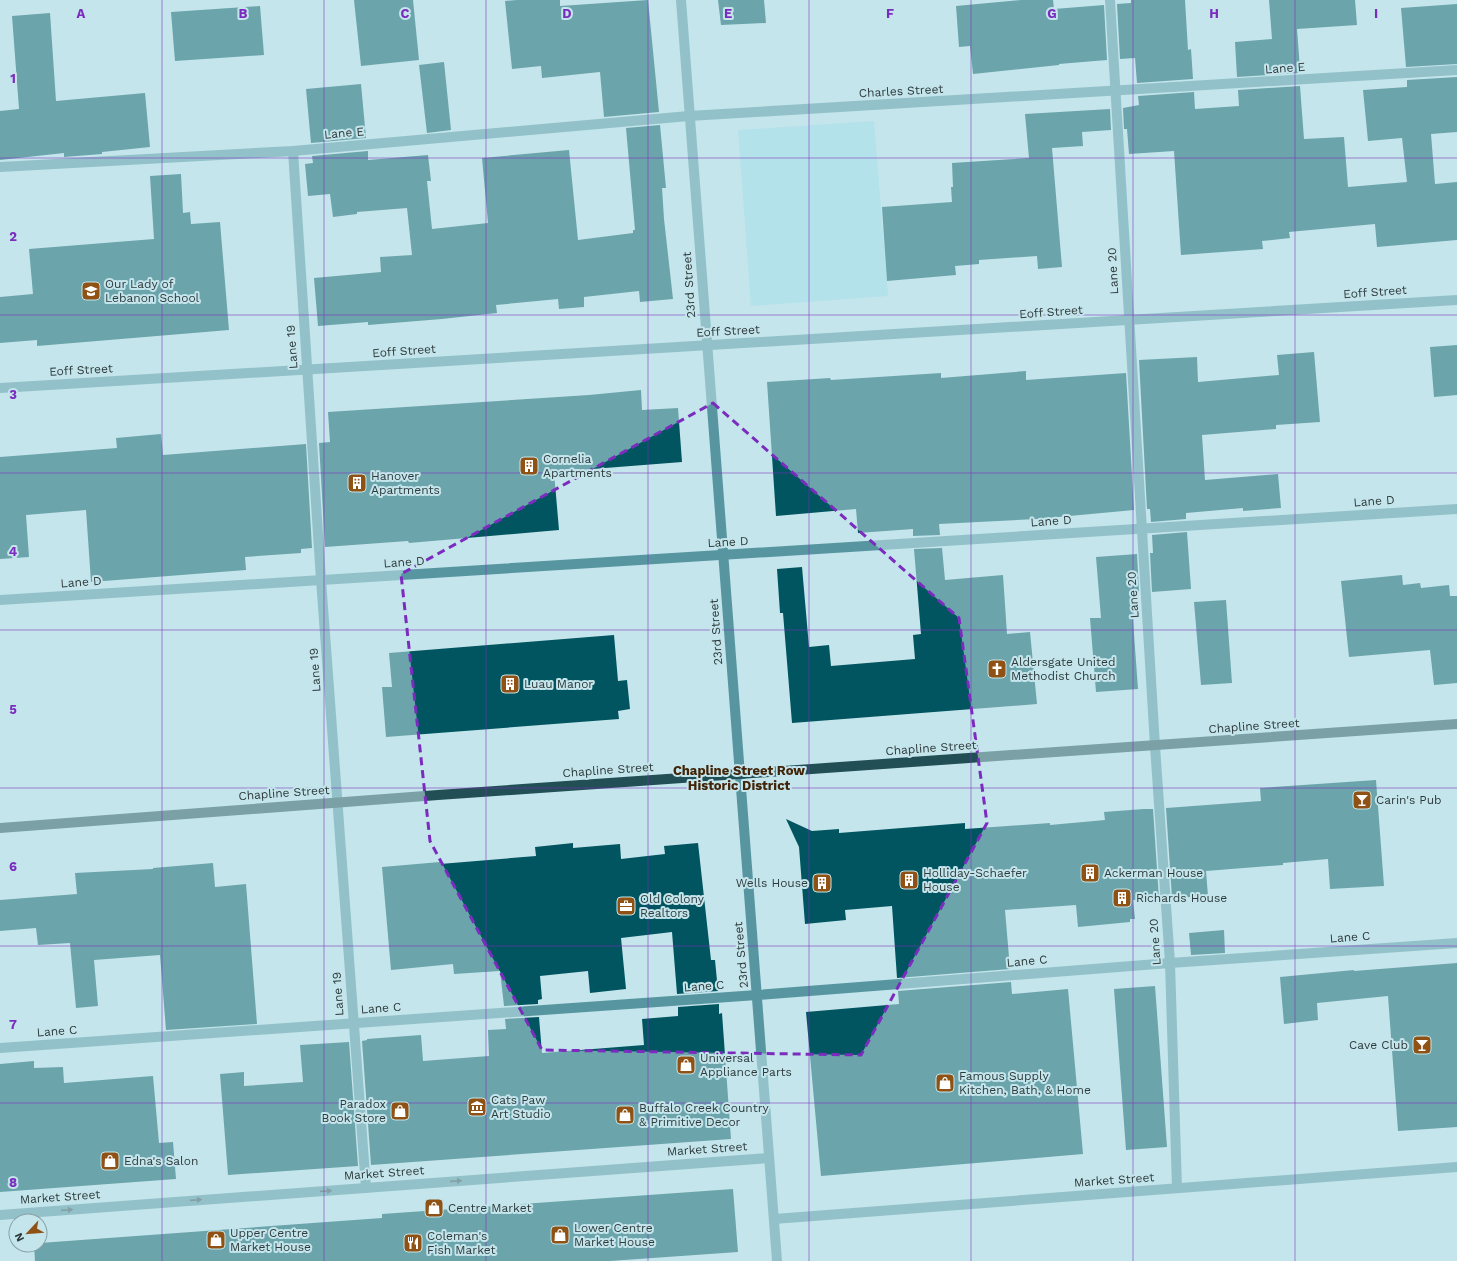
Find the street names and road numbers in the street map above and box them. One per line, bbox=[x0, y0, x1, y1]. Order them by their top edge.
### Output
street label: Lane E bbox=[1265, 60, 1306, 76]
street label: Charles Street bbox=[858, 82, 944, 100]
street label: Lane E bbox=[323, 124, 365, 142]
street label: Lane 20 bbox=[1105, 247, 1121, 295]
street label: 23rd Street bbox=[680, 251, 698, 319]
street label: Eoff Street bbox=[1343, 283, 1407, 301]
street label: Eoff Street bbox=[1019, 303, 1083, 321]
street label: Eoff Street bbox=[696, 322, 760, 340]
street label: Lane 19 bbox=[283, 324, 301, 370]
street label: Eoff Street bbox=[372, 342, 436, 360]
street label: Eoff Street bbox=[49, 361, 113, 379]
street label: Lane D bbox=[1353, 493, 1395, 509]
street label: Lane D bbox=[1030, 513, 1072, 529]
street label: Lane D bbox=[707, 534, 749, 550]
street label: Lane D bbox=[383, 554, 425, 570]
street label: Lane 20 bbox=[1124, 571, 1142, 619]
street label: Lane D bbox=[60, 574, 102, 590]
street label: 23rd Street bbox=[707, 598, 725, 666]
street label: Lane 19 bbox=[306, 647, 324, 693]
street label: Chapline Street bbox=[1208, 716, 1300, 736]
street label: Chapline Street bbox=[885, 738, 977, 758]
street label: Chapline Street bbox=[562, 760, 654, 780]
street label: Chapline Street bbox=[238, 783, 330, 803]
street label: Lane 20 bbox=[1146, 918, 1164, 966]
street label: 23rd Street bbox=[731, 921, 751, 989]
street label: Lane C bbox=[1329, 929, 1371, 945]
street label: Lane C bbox=[1006, 952, 1048, 970]
street label: Lane 19 bbox=[329, 971, 347, 1017]
street label: Lane C bbox=[683, 978, 725, 994]
street label: Lane C bbox=[360, 1000, 402, 1016]
street label: Lane C bbox=[36, 1023, 78, 1039]
street label: Market Street bbox=[666, 1139, 748, 1159]
street label: Market Street bbox=[343, 1163, 425, 1183]
street label: Market Street bbox=[1073, 1170, 1155, 1190]
street label: Market Street bbox=[19, 1187, 101, 1207]

